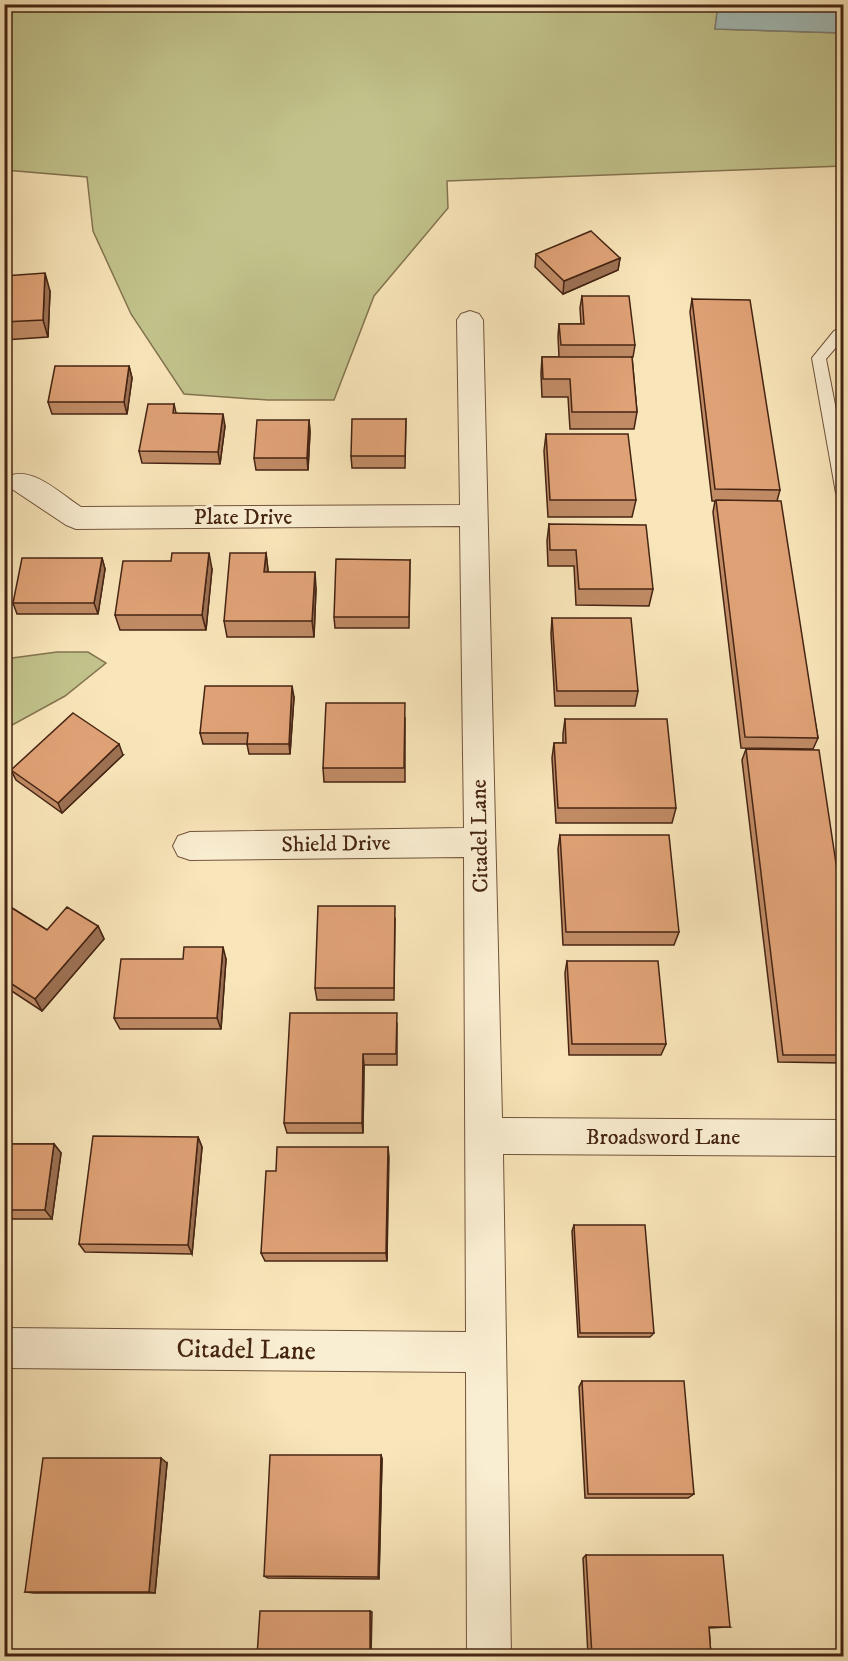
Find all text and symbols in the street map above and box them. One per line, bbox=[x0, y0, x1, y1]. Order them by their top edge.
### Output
street label: Plate Drive bbox=[194, 504, 292, 531]
street label: Citadel Lane bbox=[466, 779, 494, 893]
street label: Shield Drive bbox=[281, 830, 391, 858]
street label: Broadsword Lane bbox=[586, 1124, 740, 1151]
street label: Citadel Lane bbox=[176, 1332, 316, 1368]

